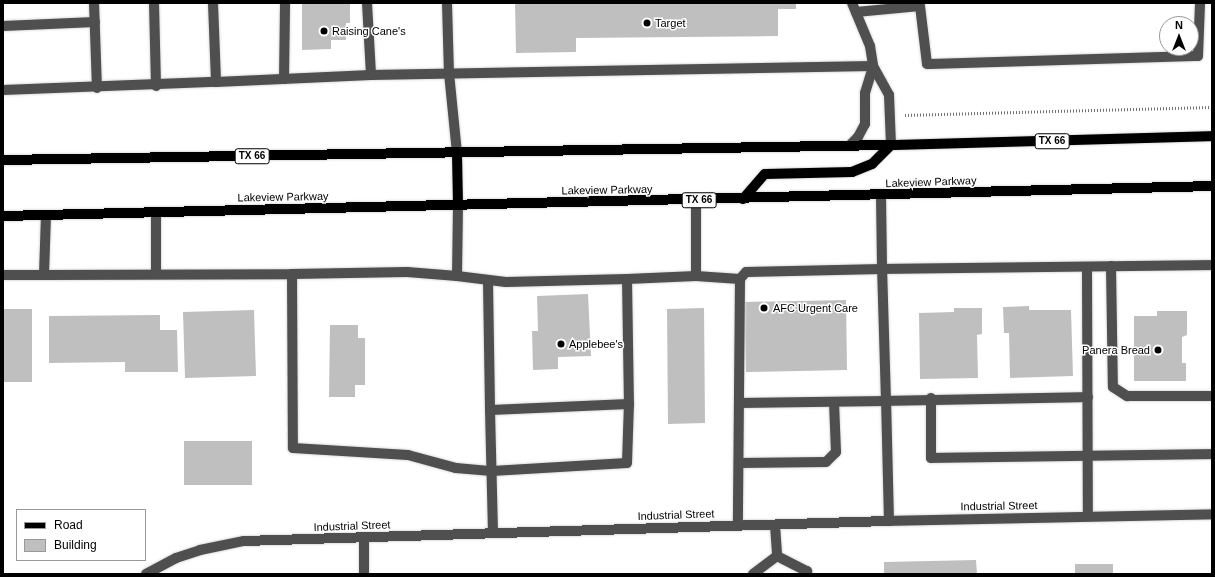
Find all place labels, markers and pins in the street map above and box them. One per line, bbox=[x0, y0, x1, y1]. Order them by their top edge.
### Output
place label: Target bbox=[655, 16, 686, 30]
marker: Target bbox=[642, 18, 652, 28]
place label: Raising Cane's bbox=[332, 24, 406, 38]
marker: Raising Cane's bbox=[319, 26, 329, 36]
place label: AFC Urgent Care bbox=[773, 301, 858, 315]
marker: AFC Urgent Care bbox=[758, 302, 770, 314]
place label: Applebee's bbox=[569, 337, 623, 351]
marker: Applebee's bbox=[556, 339, 566, 349]
place label: Panera Bread bbox=[1082, 343, 1150, 357]
marker: Panera Bread bbox=[1153, 345, 1163, 355]

